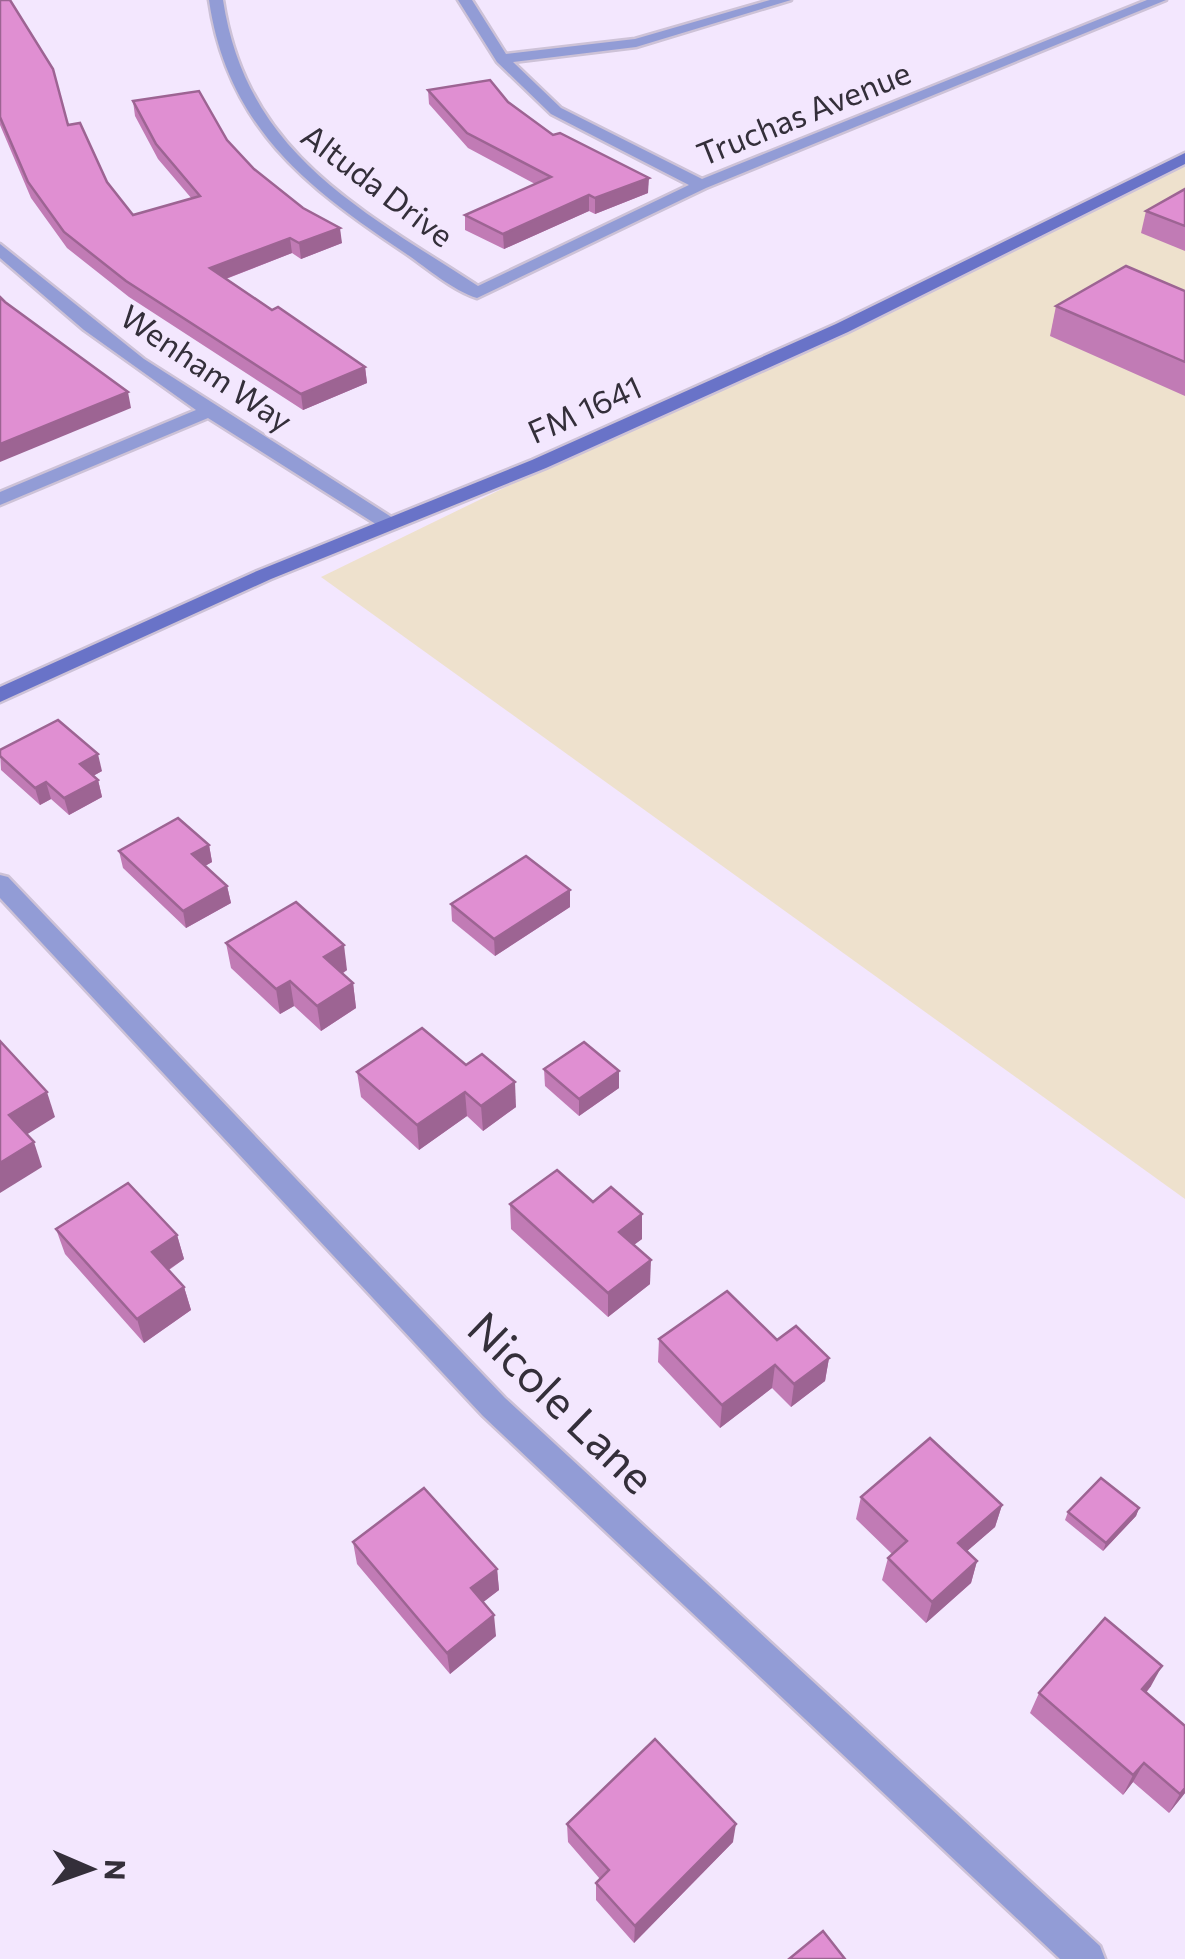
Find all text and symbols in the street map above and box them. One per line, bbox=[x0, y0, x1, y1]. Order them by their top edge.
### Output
street label: Truchas Avenue bbox=[691, 51, 916, 173]
street label: Altuda Drive bbox=[294, 114, 462, 254]
street label: Wenham Way bbox=[114, 295, 301, 439]
street label: FM 1641 bbox=[521, 365, 647, 451]
street label: Nicole Lane bbox=[458, 1299, 667, 1503]
north arrow bbox=[40, 1819, 140, 1919]
text: N bbox=[99, 1859, 133, 1881]

